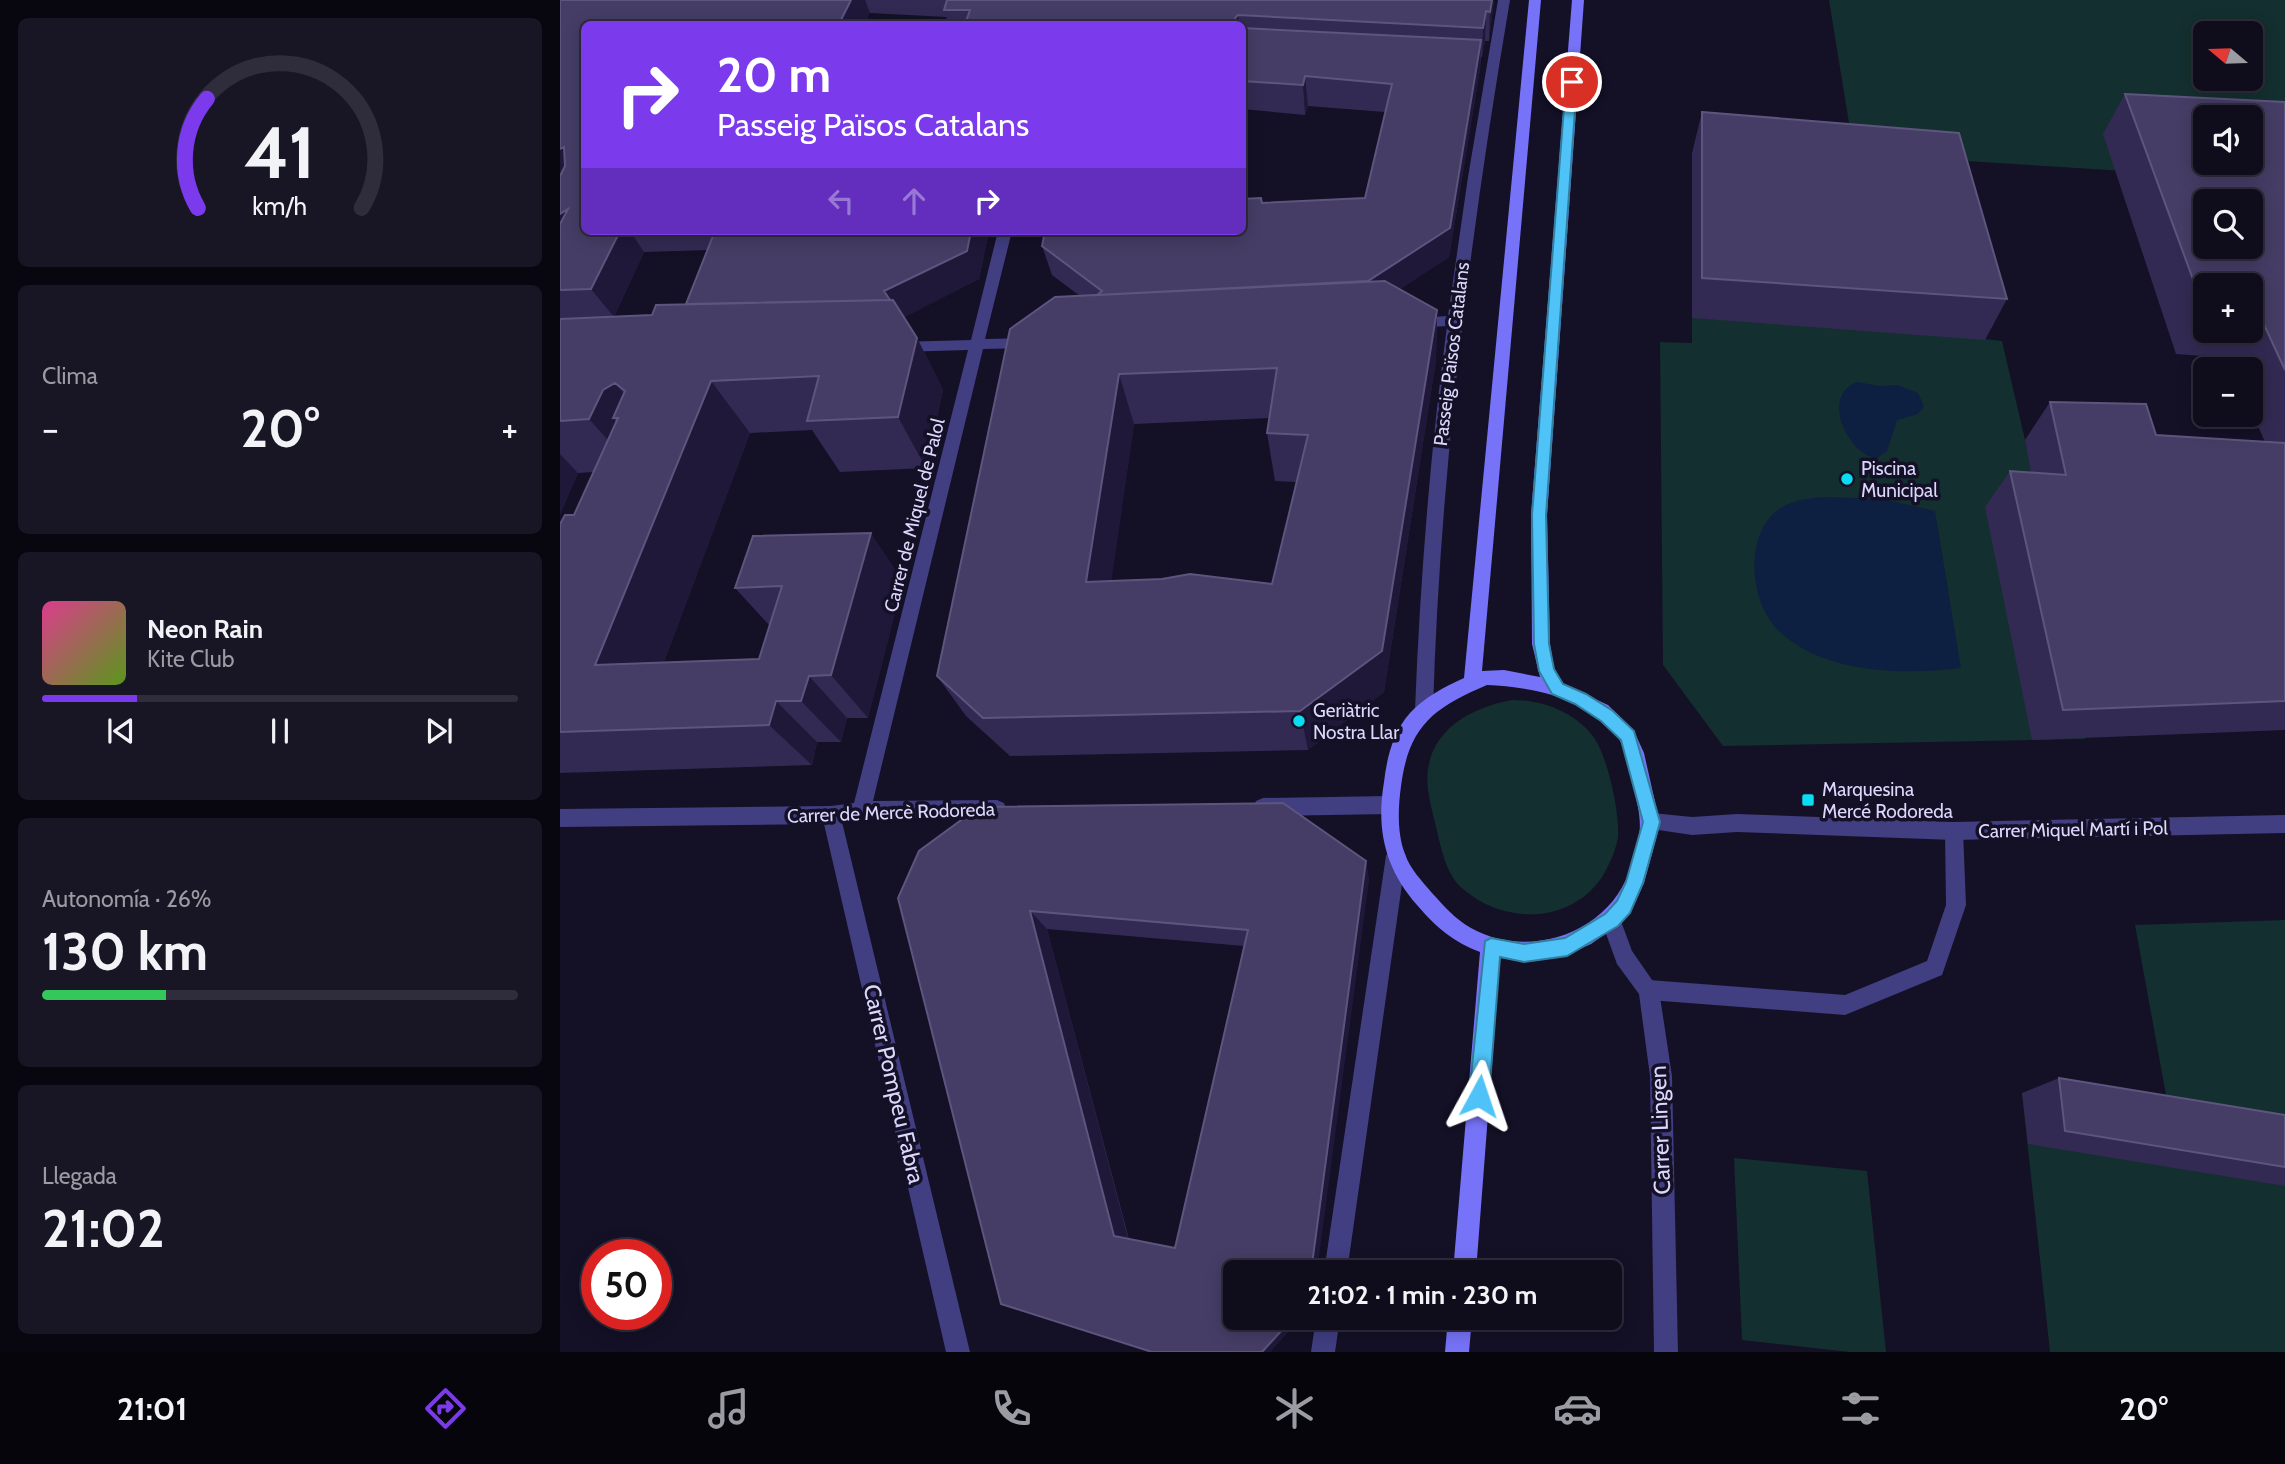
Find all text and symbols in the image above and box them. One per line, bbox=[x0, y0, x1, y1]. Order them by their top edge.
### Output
north arrow bbox=[2193, 21, 2263, 91]
map controls bbox=[2193, 21, 2263, 427]
text: 20 m bbox=[717, 45, 831, 104]
icon: right bbox=[602, 49, 693, 140]
pin bbox=[1542, 52, 1602, 112]
icon: arrive bbox=[1553, 63, 1591, 101]
text: Passeig Països Catalans bbox=[717, 105, 1029, 144]
button: sound bbox=[2193, 105, 2263, 175]
text: 41 bbox=[244, 109, 316, 197]
icon: left bbox=[822, 182, 860, 220]
icon: ahead bbox=[895, 182, 933, 220]
icon: right bbox=[968, 182, 1006, 220]
button: search bbox=[2193, 189, 2263, 259]
text: km/h bbox=[253, 191, 307, 221]
street label: Passeig Països Catalans bbox=[1429, 261, 1474, 447]
button: + bbox=[2193, 273, 2263, 343]
button: − bbox=[2193, 357, 2263, 427]
text: Clima bbox=[42, 362, 98, 390]
text: 20° bbox=[240, 397, 320, 460]
text: − bbox=[42, 405, 59, 452]
text: + bbox=[501, 405, 518, 452]
street label: Carrer de Miquel de Palol bbox=[879, 415, 950, 614]
place label: Piscina Municipal bbox=[1861, 457, 1938, 502]
marker: Piscina Municipal bbox=[1839, 471, 1855, 487]
text: Neon Rain bbox=[147, 613, 263, 645]
text: Kite Club bbox=[147, 645, 234, 673]
place label: Geriàtric Nostra Llar bbox=[1313, 699, 1399, 744]
icon: previous bbox=[102, 712, 140, 750]
icon: pause bbox=[261, 712, 299, 750]
icon: next bbox=[420, 712, 458, 750]
marker: Geriàtric Nostra Llar bbox=[1291, 713, 1307, 729]
place label: Marquesina Mercé Rodoreda bbox=[1822, 778, 1953, 823]
marker: Marquesina Mercé Rodoreda bbox=[1800, 792, 1816, 808]
street label: Carrer de Mercè Rodoreda bbox=[787, 797, 995, 828]
street label: Carrer Miquel Martí i Pol bbox=[1978, 816, 2169, 843]
text: Autonomía · 26% bbox=[42, 885, 211, 913]
text: 130 km bbox=[42, 920, 208, 983]
street label: Carrer Pompeu Fabra bbox=[857, 982, 931, 1186]
position arrow bbox=[1442, 1059, 1516, 1133]
street label: Carrer Lingen bbox=[1644, 1065, 1676, 1195]
text: Llegada bbox=[42, 1162, 117, 1190]
text: 21:02 bbox=[42, 1197, 164, 1260]
speed limit sign: 50 bbox=[581, 1239, 672, 1330]
text: 21:02 · 1 min · 230 m bbox=[1308, 1279, 1537, 1311]
icon: directions bbox=[421, 1384, 470, 1433]
icon: music bbox=[704, 1384, 753, 1433]
icon: phone bbox=[987, 1384, 1036, 1433]
icon: climate bbox=[1270, 1384, 1319, 1433]
icon: car bbox=[1553, 1384, 1602, 1433]
icon: filters bbox=[1836, 1384, 1885, 1433]
text: 21:01 bbox=[117, 1389, 187, 1428]
text: 20° bbox=[2119, 1389, 2168, 1428]

